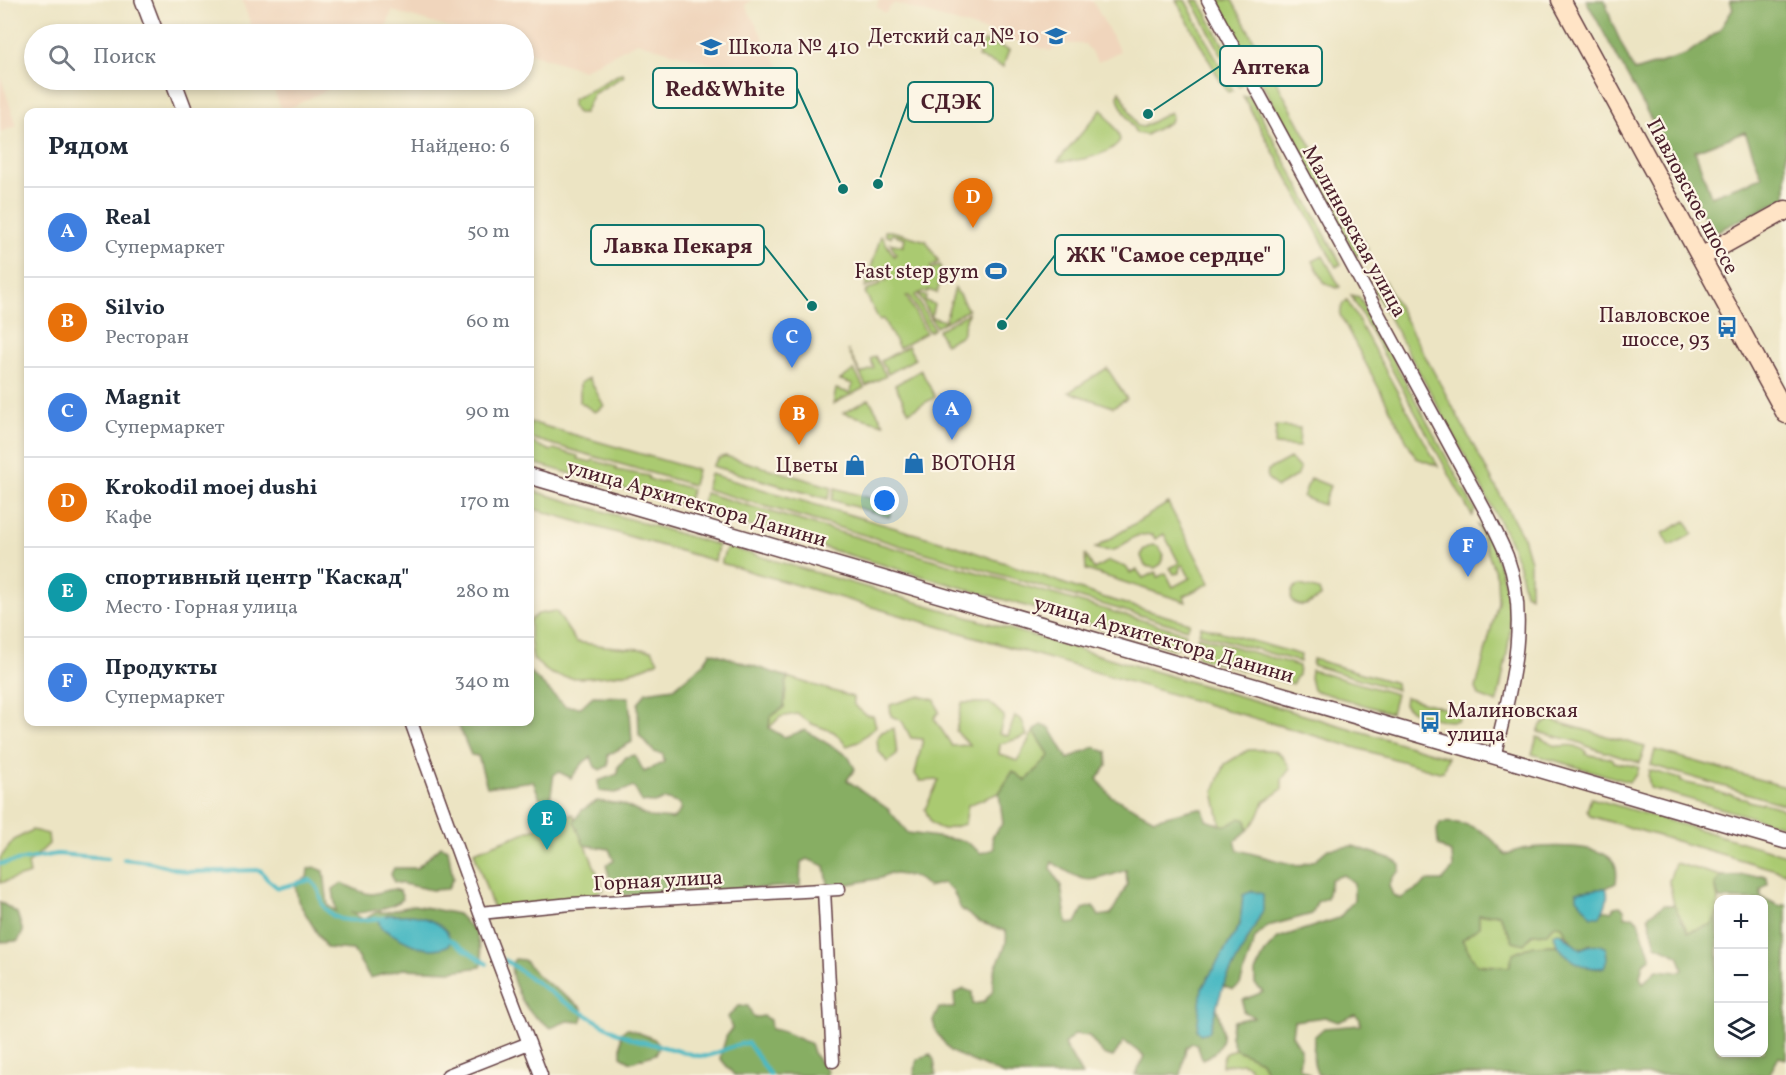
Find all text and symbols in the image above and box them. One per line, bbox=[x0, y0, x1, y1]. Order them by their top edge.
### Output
place label: Детский сад № 10 bbox=[868, 23, 1039, 52]
search box bbox=[24, 24, 534, 90]
school or university icon: Детский сад № 10 bbox=[1044, 24, 1068, 48]
place label: Школа № 410 bbox=[728, 34, 859, 63]
school or university icon: Школа № 410 bbox=[699, 35, 723, 59]
icon: search bbox=[45, 41, 78, 74]
text: Поиск bbox=[93, 42, 156, 73]
callout: Аптека bbox=[1220, 46, 1322, 86]
text: Аптека bbox=[1232, 53, 1310, 84]
callout: Red&White bbox=[653, 68, 797, 108]
text: Red&White bbox=[665, 75, 785, 106]
callout: СДЭК bbox=[908, 82, 993, 122]
text: СДЭК bbox=[921, 88, 981, 119]
street label: Павловское шоссе bbox=[1638, 114, 1745, 280]
text: Рядом bbox=[48, 129, 128, 165]
text: Найдено: 6 bbox=[410, 133, 510, 161]
street label: Малиновская улица bbox=[1294, 140, 1413, 323]
pin: D bbox=[954, 178, 992, 228]
text: Real bbox=[105, 203, 151, 234]
text: A bbox=[60, 218, 75, 246]
text: 50 m bbox=[467, 218, 510, 246]
callout: Лавка Пекаря bbox=[591, 225, 764, 265]
text: Лавка Пекаря bbox=[604, 232, 752, 263]
text: Супермаркет bbox=[105, 234, 225, 262]
callout: ЖК "Самое сердце" bbox=[1055, 235, 1284, 275]
text: ЖК "Самое сердце" bbox=[1067, 241, 1271, 272]
place label: Fast step gym bbox=[854, 258, 979, 287]
sports icon: Fast step gym bbox=[984, 259, 1008, 283]
text: Silvio bbox=[105, 293, 165, 324]
place label: Павловское шоссе, 93 bbox=[1599, 302, 1710, 355]
text: B bbox=[61, 308, 74, 336]
text: 60 m bbox=[466, 308, 510, 336]
bus stop icon: Павловское шоссе, 93 bbox=[1715, 315, 1739, 339]
pin: C bbox=[772, 318, 812, 368]
text: Ресторан bbox=[105, 324, 189, 352]
text: Magnit bbox=[105, 383, 181, 414]
pin: A bbox=[932, 390, 972, 440]
pin: B bbox=[780, 396, 818, 445]
text: C bbox=[61, 398, 74, 426]
text: 90 m bbox=[466, 398, 510, 426]
text: Супермаркет bbox=[105, 414, 225, 442]
place label: ВОТОНЯ bbox=[931, 450, 1016, 479]
shop icon: ВОТОНЯ bbox=[902, 451, 926, 475]
place label: Цветы bbox=[776, 452, 838, 481]
street label: улица Архитектора Данини bbox=[563, 453, 830, 556]
shop icon: Цветы bbox=[843, 453, 867, 477]
text: Krokodil moej dushi bbox=[105, 473, 318, 504]
your location bbox=[870, 486, 899, 515]
text: D bbox=[60, 488, 75, 516]
text: 170 m bbox=[460, 488, 510, 516]
text: Кафе bbox=[105, 504, 152, 532]
pin: F bbox=[1448, 528, 1488, 577]
text: спортивный центр "Каскад" bbox=[105, 563, 409, 594]
text: E bbox=[61, 578, 74, 606]
text: 280 m bbox=[455, 578, 510, 606]
street label: улица Архитектора Данини bbox=[1030, 589, 1297, 692]
text: Место · Горная улица bbox=[105, 594, 298, 622]
text: Продукты bbox=[105, 653, 217, 684]
text: F bbox=[62, 668, 73, 696]
text: 340 m bbox=[454, 668, 510, 696]
text: Супермаркет bbox=[105, 684, 225, 712]
place label: Малиновская улица bbox=[1447, 697, 1578, 750]
bus stop icon: Малиновская улица bbox=[1418, 710, 1442, 734]
pin: E bbox=[528, 800, 566, 850]
street label: Горная улица bbox=[593, 864, 724, 899]
map controls bbox=[1714, 895, 1768, 1057]
button: + bbox=[1714, 895, 1768, 949]
button: − bbox=[1714, 949, 1768, 1003]
button: layers bbox=[1714, 1003, 1768, 1057]

